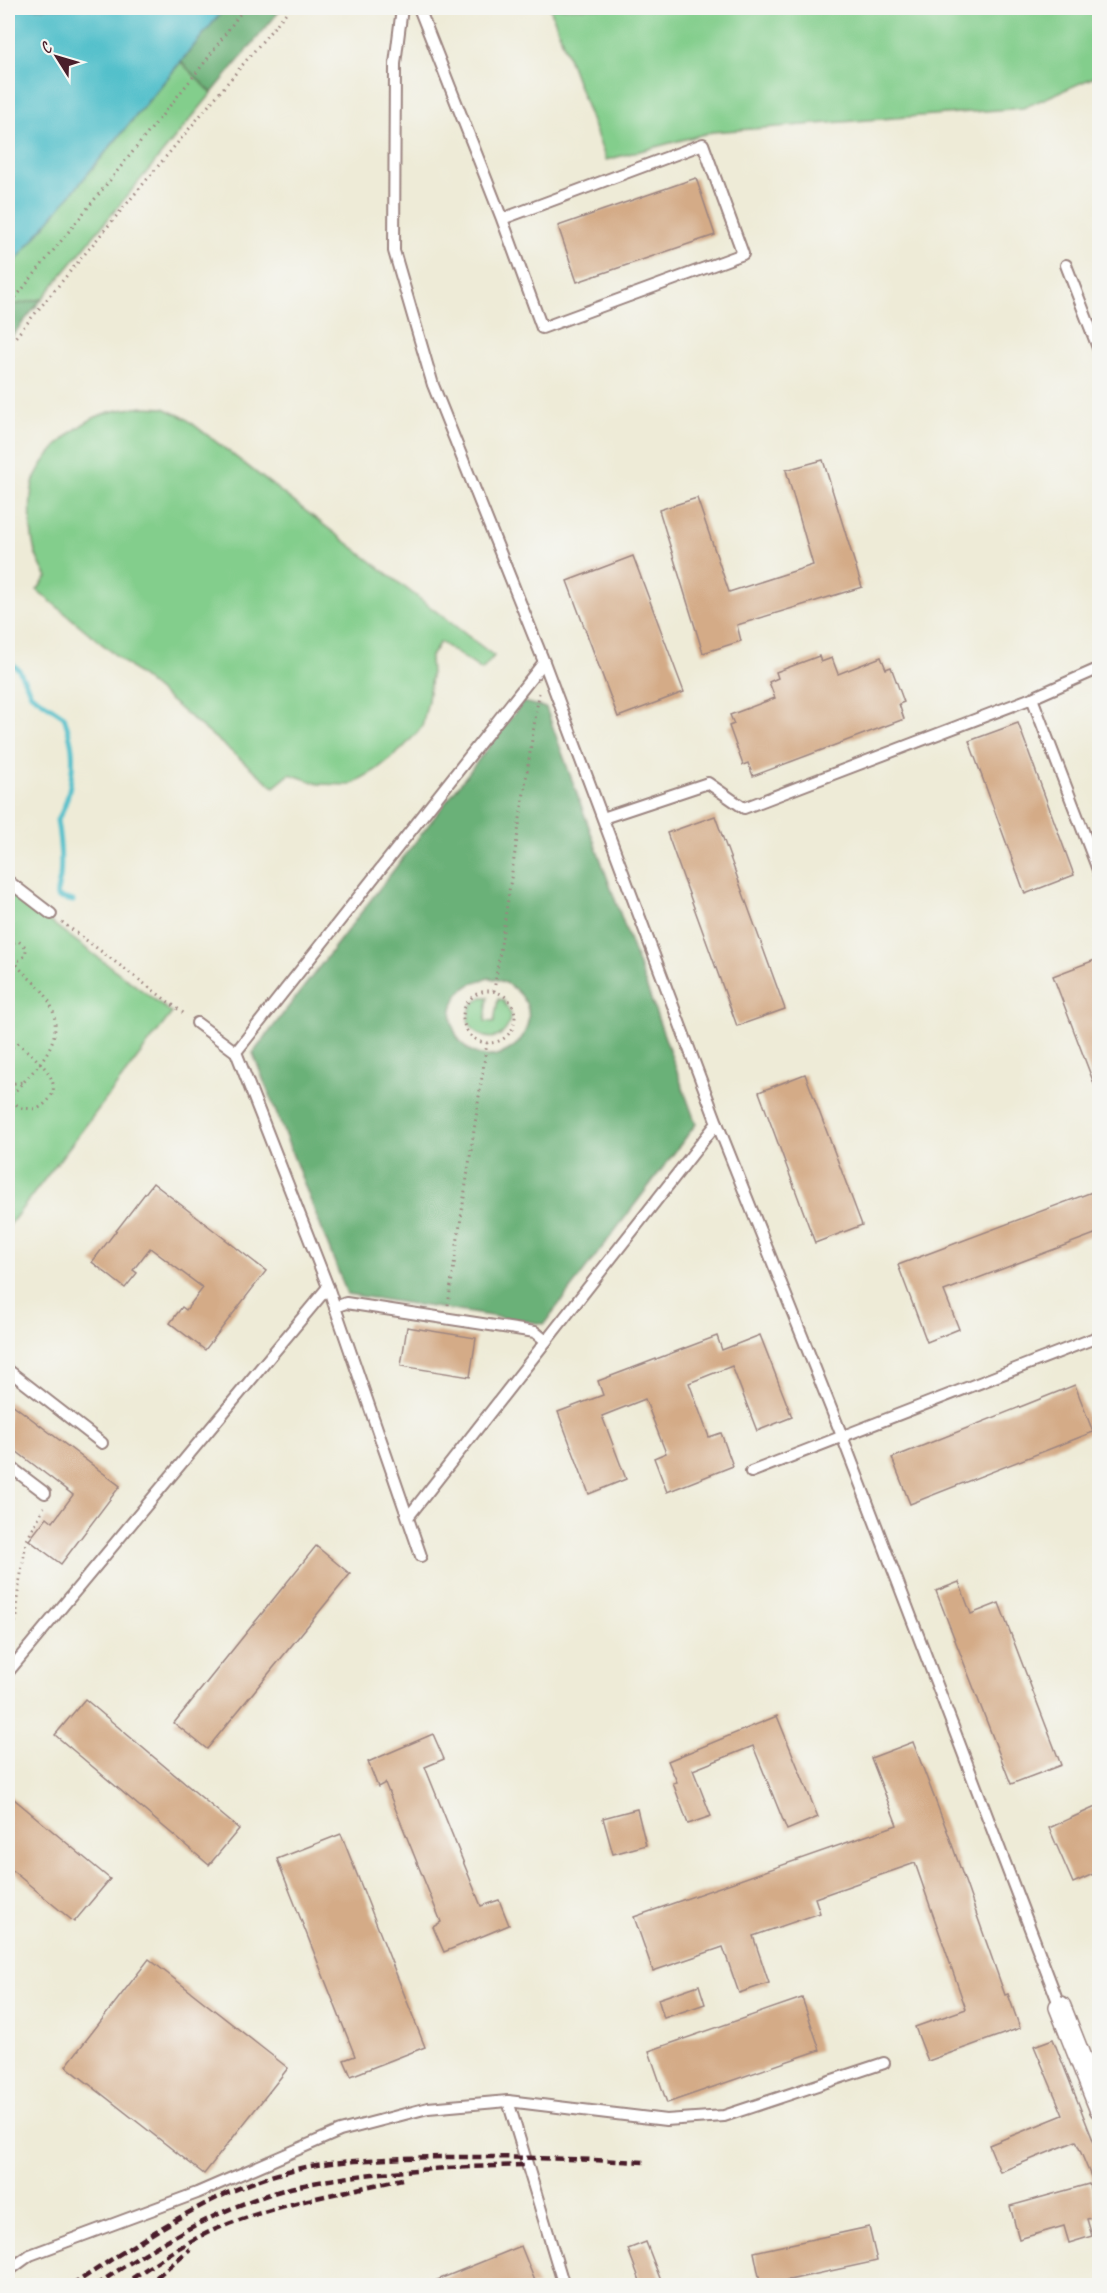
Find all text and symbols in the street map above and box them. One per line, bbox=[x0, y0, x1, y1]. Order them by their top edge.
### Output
north arrow bbox=[27, 27, 87, 87]
text: С bbox=[35, 38, 57, 58]

